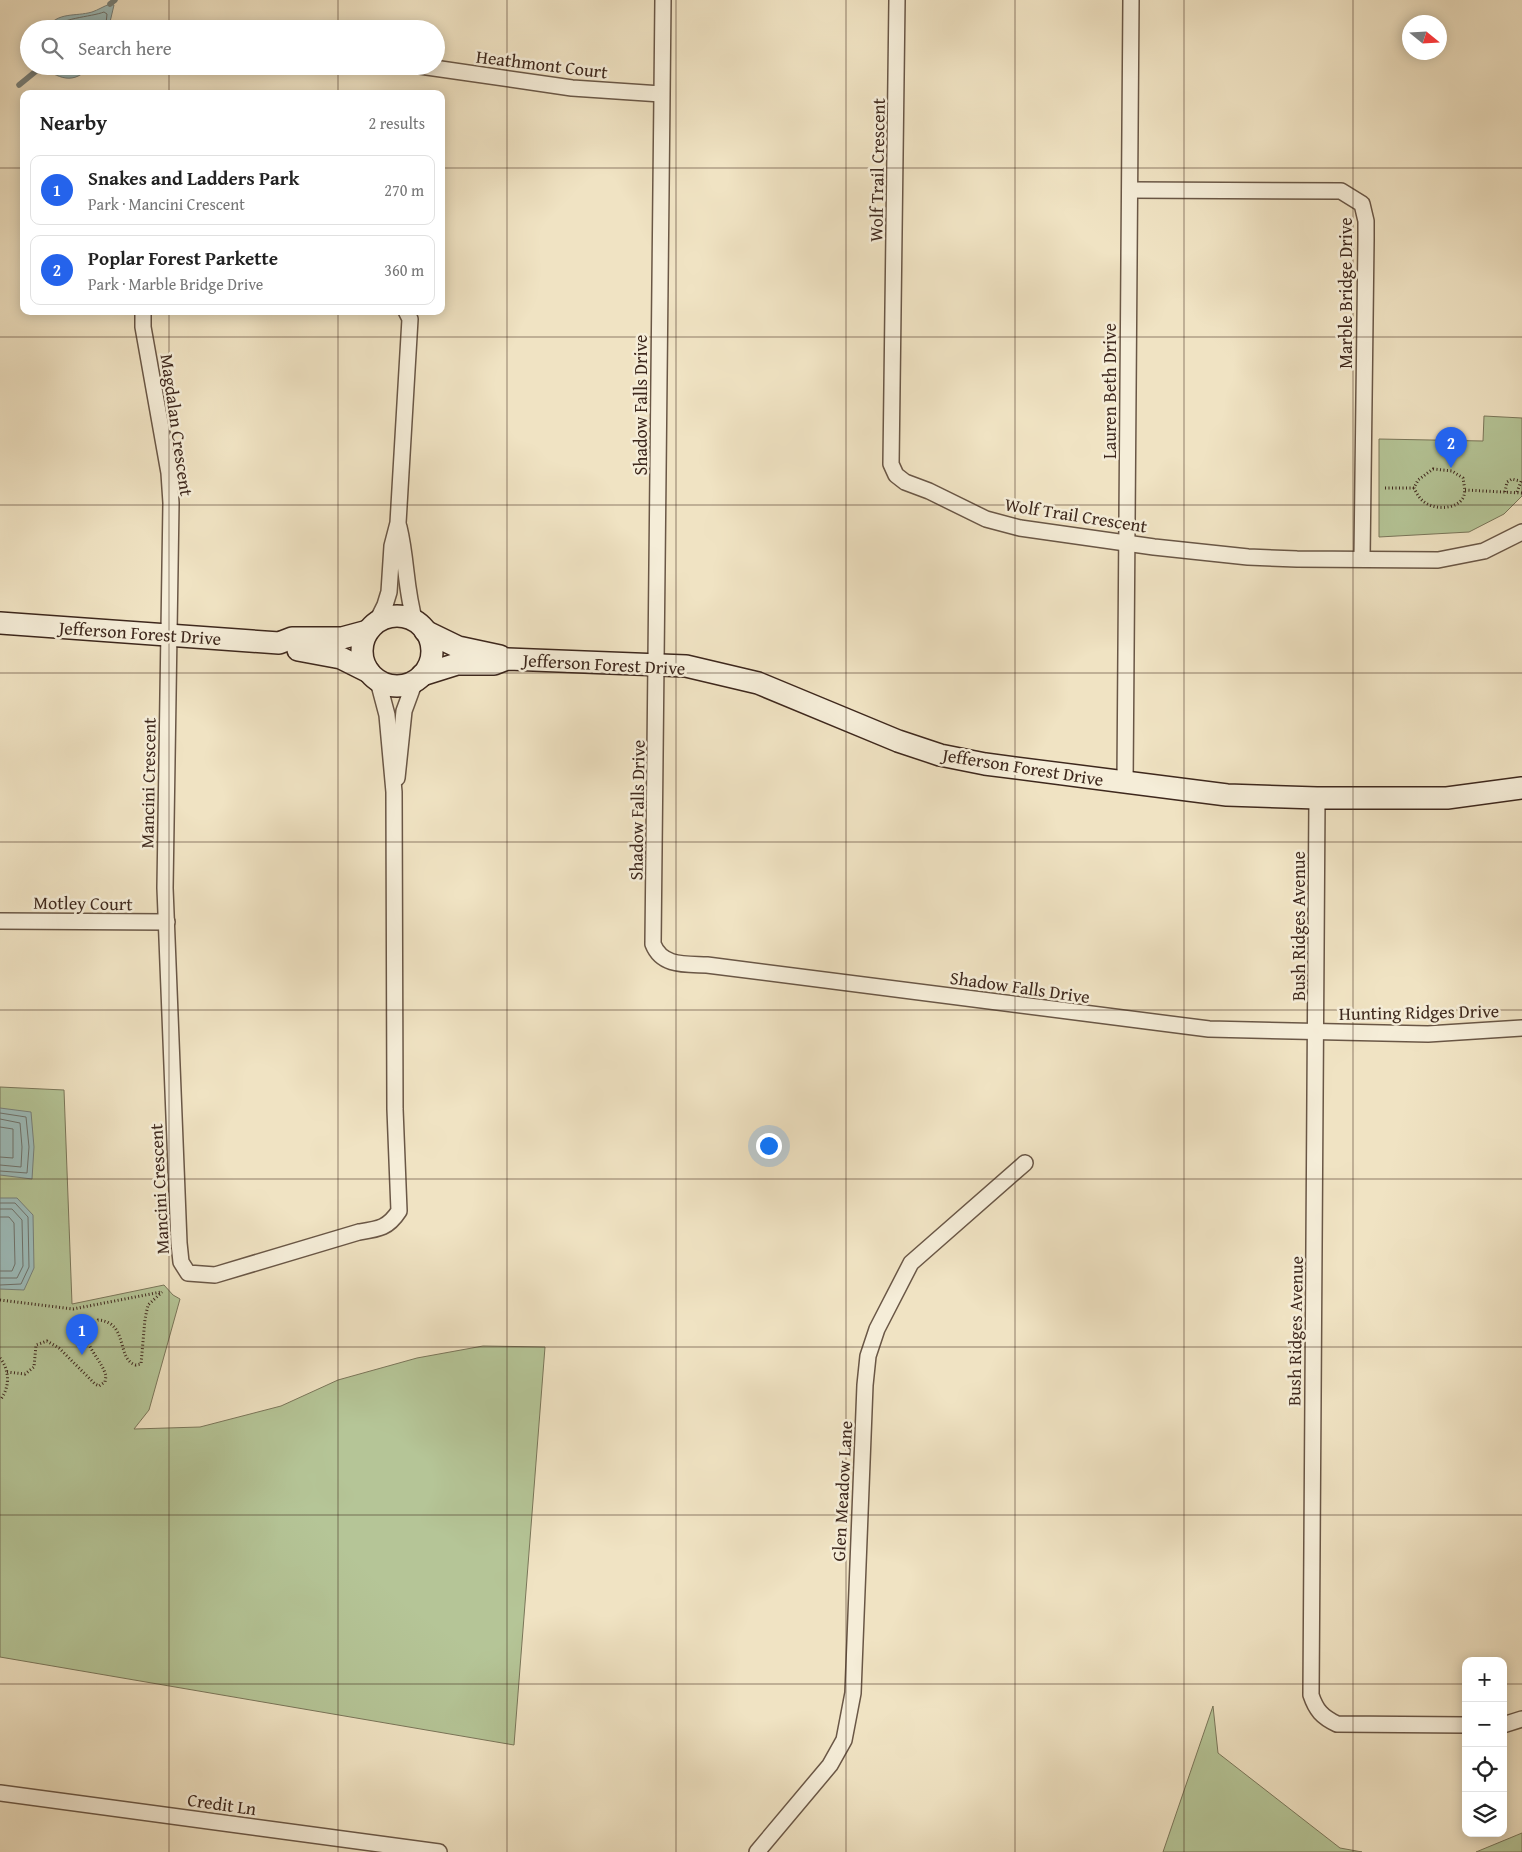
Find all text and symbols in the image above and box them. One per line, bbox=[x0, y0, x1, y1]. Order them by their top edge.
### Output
north arrow bbox=[1402, 15, 1447, 60]
search box bbox=[20, 20, 445, 75]
icon: search bbox=[38, 34, 66, 62]
text: Search here bbox=[78, 34, 172, 62]
street label: Heathmont Court bbox=[475, 43, 610, 86]
street label: Wolf Trail Crescent bbox=[862, 97, 892, 242]
text: Nearby bbox=[40, 107, 107, 138]
text: 2 results bbox=[368, 111, 425, 135]
text: Snakes and Ladders Park bbox=[88, 164, 299, 192]
text: 1 bbox=[53, 178, 61, 202]
text: 270 m bbox=[384, 178, 424, 202]
text: Park · Mancini Crescent bbox=[88, 192, 245, 216]
street label: Marble Bridge Drive bbox=[1332, 217, 1359, 369]
text: Poplar Forest Parkette bbox=[88, 244, 278, 272]
text: 2 bbox=[53, 258, 61, 282]
text: 360 m bbox=[384, 258, 424, 282]
text: Park · Marble Bridge Drive bbox=[88, 272, 263, 296]
street label: Lauren Beth Drive bbox=[1096, 323, 1123, 459]
street label: Shadow Falls Drive bbox=[627, 335, 654, 475]
street label: Magdalan Crescent bbox=[154, 352, 200, 499]
pin: 2 bbox=[1435, 427, 1467, 468]
street label: Wolf Trail Crescent bbox=[1003, 490, 1150, 540]
street label: Jefferson Forest Drive bbox=[56, 614, 222, 652]
street label: Jefferson Forest Drive bbox=[520, 646, 686, 682]
street label: Mancini Crescent bbox=[133, 717, 163, 849]
street label: Shadow Falls Drive bbox=[622, 739, 652, 881]
street label: Jefferson Forest Drive bbox=[939, 741, 1105, 793]
street label: Bush Ridges Avenue bbox=[1285, 851, 1312, 1001]
street label: Motley Court bbox=[33, 889, 133, 917]
street label: Shadow Falls Drive bbox=[948, 964, 1092, 1010]
street label: Hunting Ridges Drive bbox=[1339, 997, 1499, 1027]
street label: Mancini Crescent bbox=[142, 1122, 176, 1255]
your location bbox=[756, 1133, 782, 1159]
street label: Bush Ridges Avenue bbox=[1280, 1256, 1310, 1406]
pin: 1 bbox=[66, 1314, 98, 1355]
street label: Glen Meadow Lane bbox=[825, 1420, 859, 1562]
map controls bbox=[1462, 1657, 1507, 1837]
button: + bbox=[1462, 1657, 1507, 1702]
button: − bbox=[1462, 1702, 1507, 1747]
button: locate bbox=[1462, 1747, 1507, 1792]
street label: Credit Ln bbox=[186, 1786, 258, 1822]
button: layers bbox=[1462, 1792, 1507, 1837]

